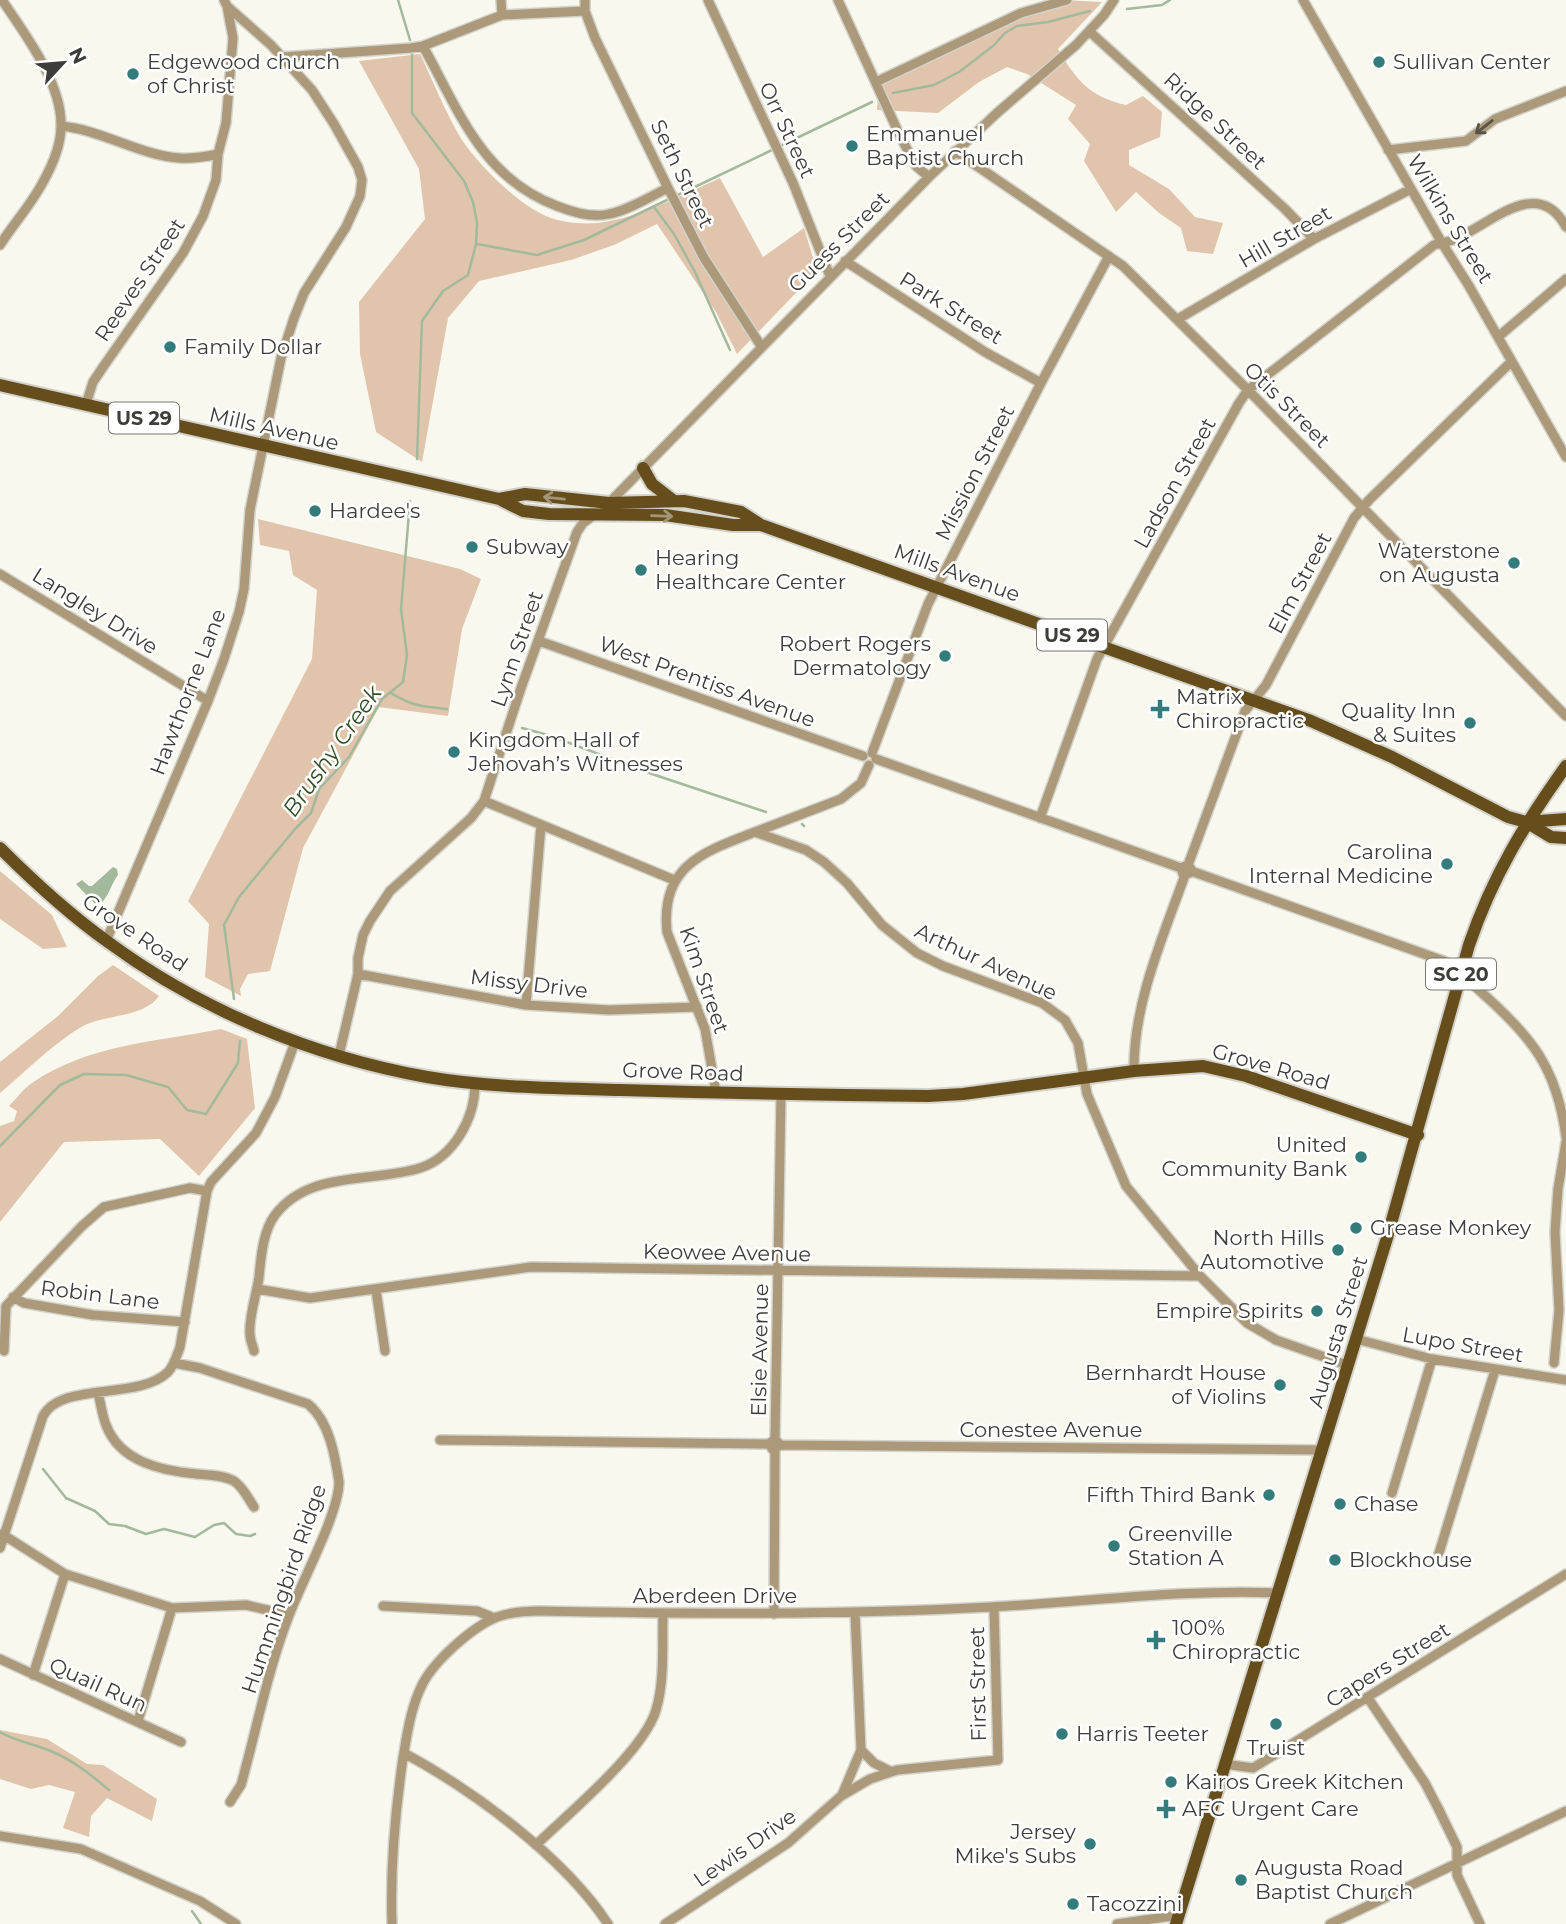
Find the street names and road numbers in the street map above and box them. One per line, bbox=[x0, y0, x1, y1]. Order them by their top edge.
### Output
street label: Ridge Street bbox=[1159, 67, 1272, 174]
street label: Orr Street bbox=[754, 78, 821, 182]
street label: Seth Street bbox=[646, 116, 719, 232]
street label: Wilkins Street bbox=[1402, 150, 1499, 288]
street label: Guess Street bbox=[783, 186, 894, 297]
street label: Hill Street bbox=[1234, 200, 1336, 273]
street label: Reeves Street bbox=[89, 213, 190, 346]
street label: Park Street bbox=[895, 266, 1007, 349]
street label: Otis Street bbox=[1239, 357, 1335, 453]
street label: Mills Avenue bbox=[207, 401, 341, 456]
street label: Mission Street bbox=[930, 401, 1019, 544]
road number: US 29 bbox=[109, 402, 179, 434]
street label: Ladson Street bbox=[1128, 413, 1221, 552]
street label: Elm Street bbox=[1262, 528, 1337, 638]
street label: Mills Avenue bbox=[891, 538, 1023, 607]
street label: Langley Drive bbox=[28, 562, 163, 659]
street label: Lynn Street bbox=[485, 587, 548, 710]
street label: Hawthorne Lane bbox=[144, 605, 231, 778]
road number: US 29 bbox=[1037, 620, 1107, 650]
street label: West Prentiss Avenue bbox=[596, 631, 819, 732]
street label: Grove Road bbox=[78, 888, 193, 977]
street label: Arthur Avenue bbox=[911, 918, 1061, 1005]
street label: Kim Street bbox=[674, 923, 735, 1037]
road number: SC 20 bbox=[1426, 958, 1496, 990]
street label: Missy Drive bbox=[469, 964, 589, 1003]
street label: Grove Road bbox=[1209, 1038, 1333, 1095]
street label: Grove Road bbox=[622, 1057, 744, 1086]
street label: Keowee Avenue bbox=[643, 1239, 811, 1266]
street label: Augusta Street bbox=[1303, 1253, 1372, 1411]
street label: Robin Lane bbox=[39, 1275, 161, 1314]
street label: Elsie Avenue bbox=[746, 1283, 773, 1417]
street label: Lupo Street bbox=[1400, 1322, 1526, 1367]
street label: Conestee Avenue bbox=[960, 1417, 1142, 1442]
street label: Hummingbird Ridge bbox=[236, 1481, 331, 1697]
street label: Aberdeen Drive bbox=[633, 1583, 797, 1608]
street label: Capers Street bbox=[1321, 1616, 1454, 1713]
street label: First Street bbox=[964, 1626, 991, 1742]
street label: Quail Run bbox=[45, 1652, 151, 1717]
street label: Lewis Drive bbox=[689, 1803, 801, 1892]

